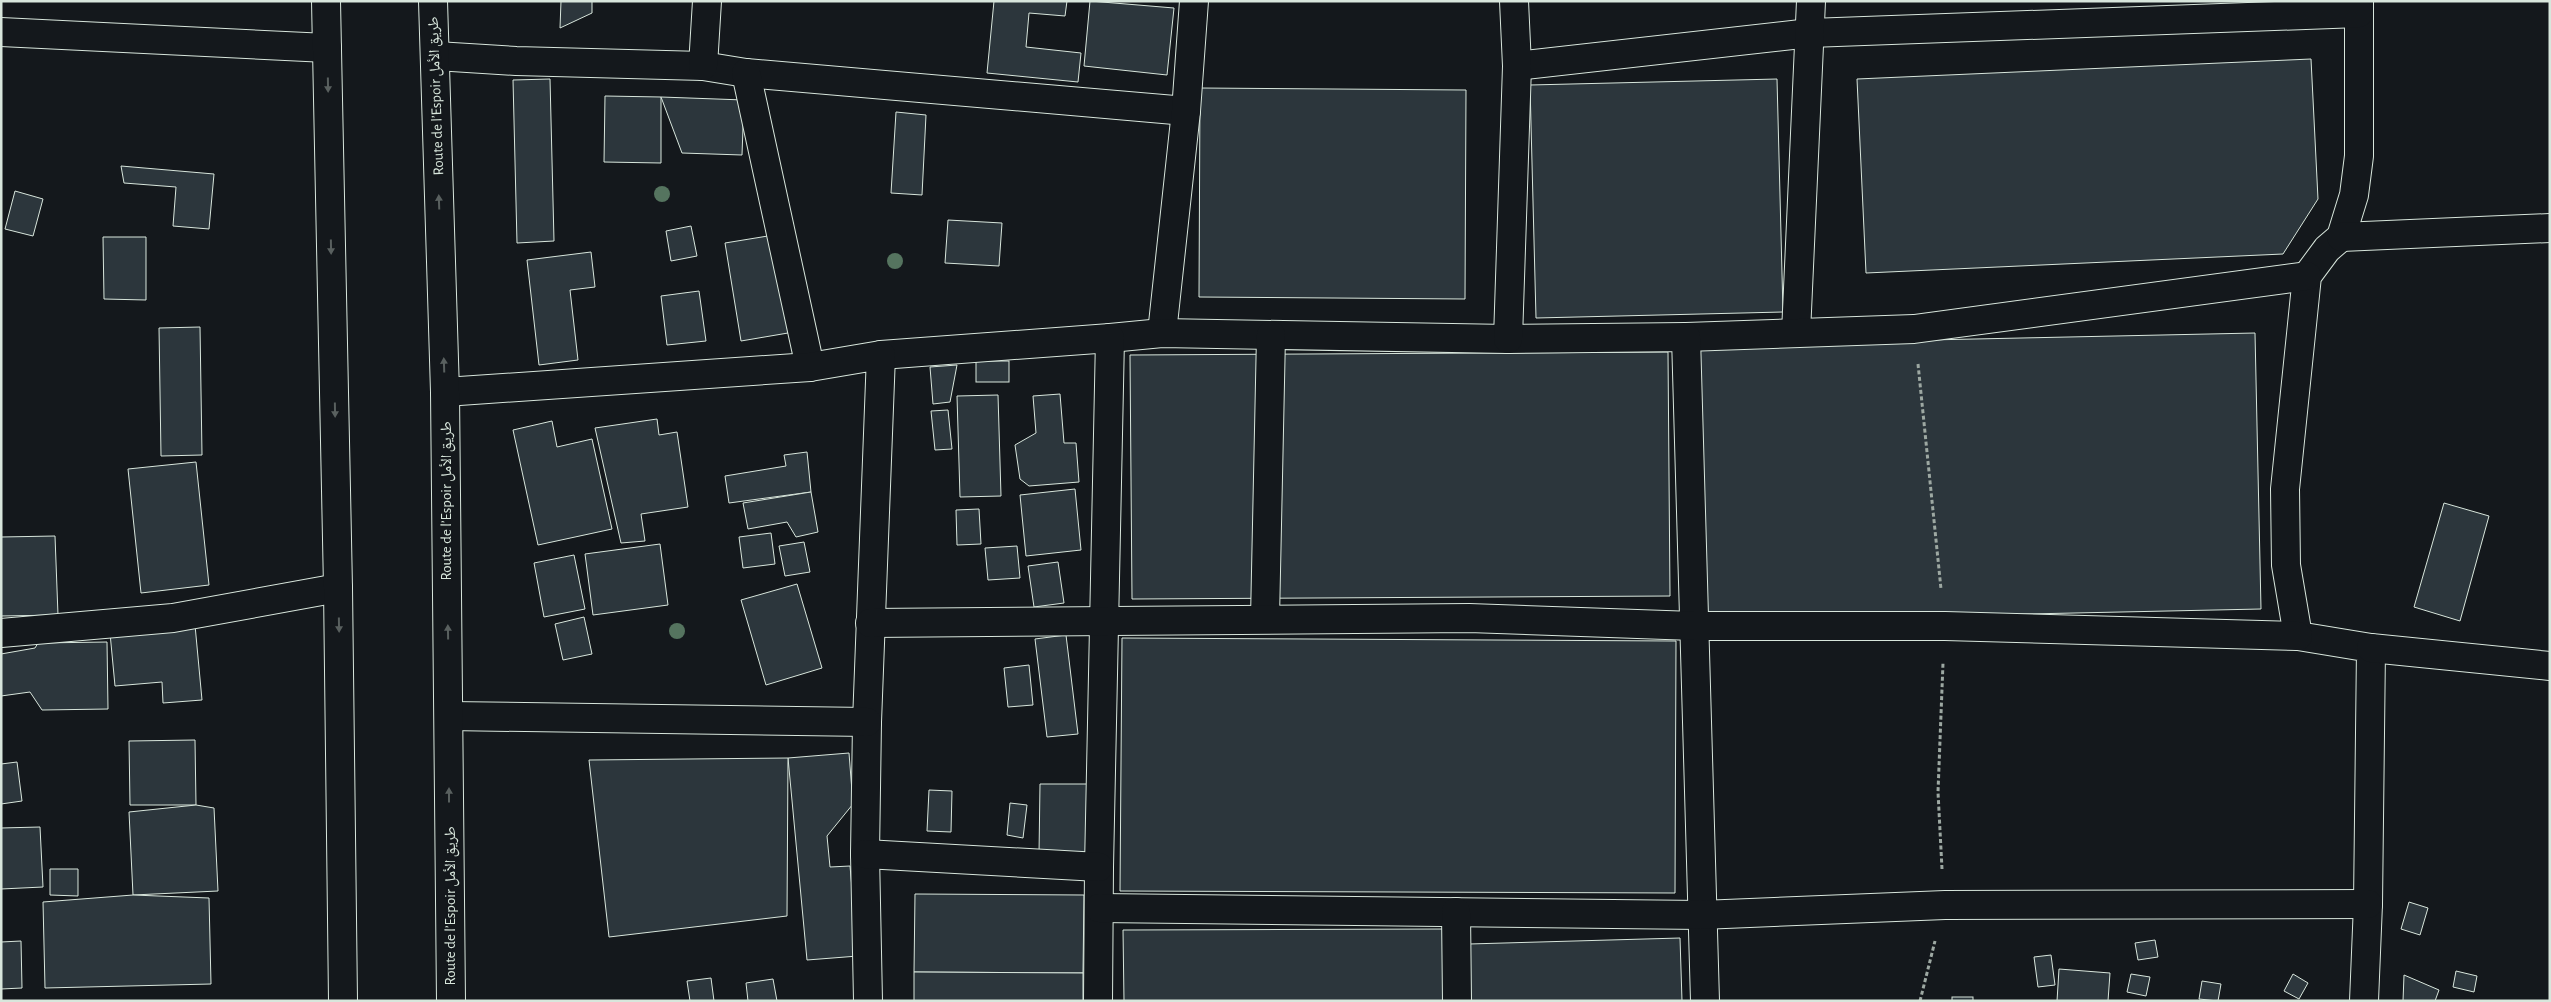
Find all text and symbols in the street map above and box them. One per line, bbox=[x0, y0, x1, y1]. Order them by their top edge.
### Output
street label: Route de l’Espoir طريق الأمل bbox=[426, 16, 448, 176]
one-way arrow bbox=[324, 77, 332, 93]
one-way arrow bbox=[435, 194, 443, 210]
one-way arrow bbox=[328, 240, 336, 256]
one-way arrow bbox=[440, 356, 448, 372]
one-way arrow bbox=[331, 402, 339, 418]
street label: Route de l’Espoir طريق الأمل bbox=[439, 421, 456, 581]
one-way arrow bbox=[335, 617, 343, 633]
one-way arrow bbox=[443, 624, 451, 640]
one-way arrow bbox=[445, 786, 453, 802]
street label: Route de l’Espoir طريق الأمل bbox=[443, 826, 460, 986]

